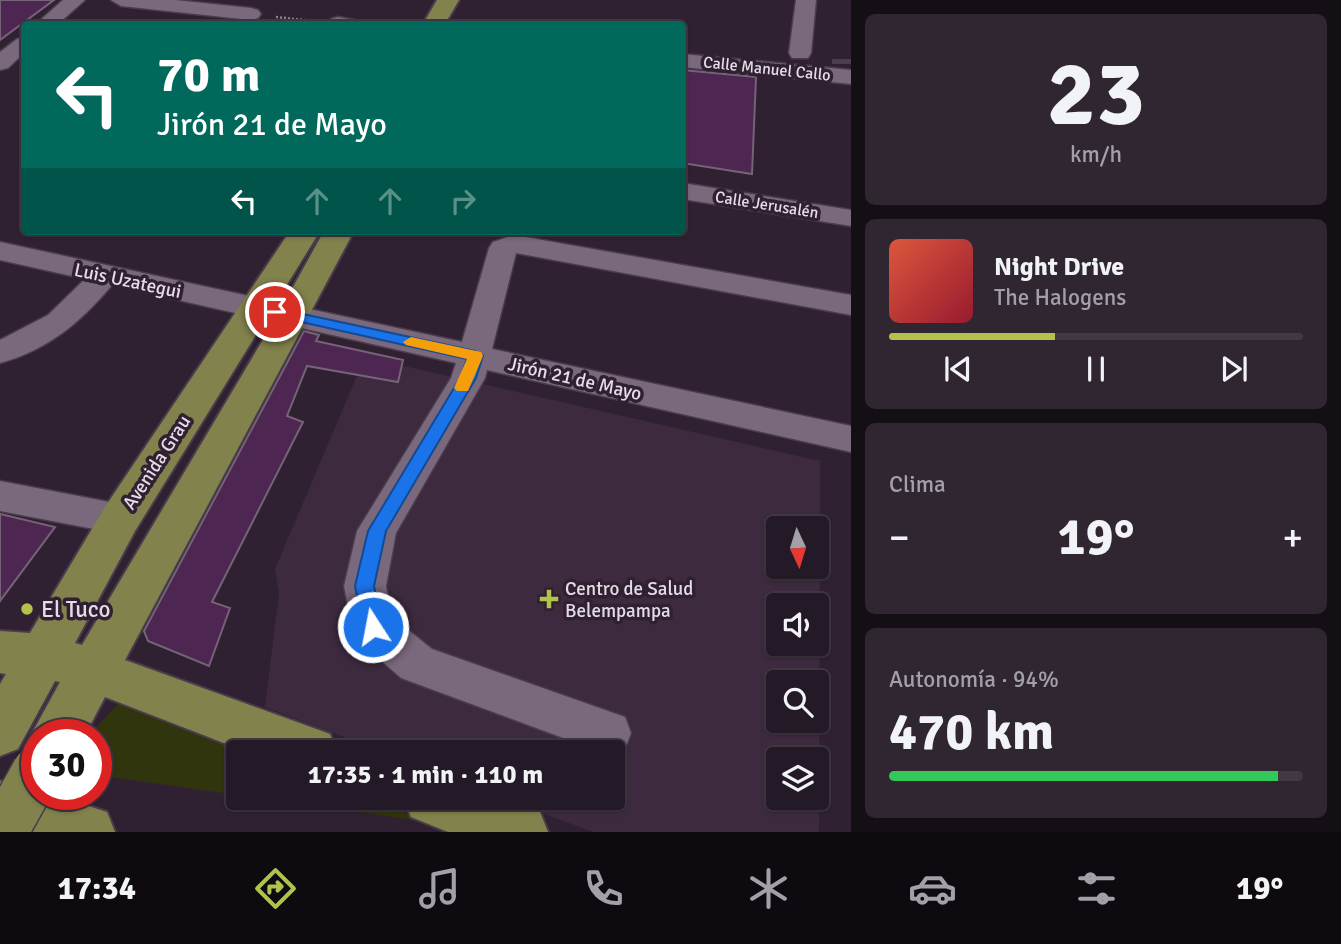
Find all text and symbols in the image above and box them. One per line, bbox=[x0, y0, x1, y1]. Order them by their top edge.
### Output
text: 23 bbox=[1047, 38, 1145, 151]
text: 70 m bbox=[157, 45, 260, 105]
icon: left bbox=[42, 49, 133, 140]
street label: Calle Manuel Callo bbox=[702, 52, 832, 86]
text: Jirón 21 de Mayo bbox=[157, 105, 387, 144]
text: km/h bbox=[1070, 140, 1122, 169]
icon: left bbox=[225, 182, 263, 220]
icon: ahead bbox=[298, 182, 336, 220]
icon: ahead bbox=[371, 182, 409, 220]
icon: right bbox=[444, 182, 482, 220]
street label: Calle Jerusalén bbox=[714, 187, 820, 223]
text: Night Drive bbox=[994, 251, 1124, 283]
street label: Luis Uzategui bbox=[72, 258, 184, 304]
pin bbox=[245, 282, 305, 342]
text: The Halogens bbox=[994, 283, 1126, 312]
icon: arrive bbox=[256, 293, 294, 331]
icon: previous bbox=[939, 350, 977, 388]
icon: pause bbox=[1077, 350, 1115, 388]
icon: next bbox=[1215, 350, 1253, 388]
street label: Jirón 21 de Mayo bbox=[506, 352, 644, 406]
street label: Avenida Grau bbox=[117, 411, 196, 514]
text: Clima bbox=[889, 470, 946, 499]
text: 19° bbox=[1058, 505, 1134, 569]
text: − bbox=[889, 514, 910, 561]
text: + bbox=[1282, 514, 1303, 561]
north arrow bbox=[766, 516, 830, 579]
map controls bbox=[766, 516, 829, 810]
place label: Centro de Salud Belempampa bbox=[565, 577, 693, 623]
marker: Centro de Salud Belempampa bbox=[539, 589, 559, 609]
position arrow bbox=[336, 590, 410, 664]
button: sound bbox=[766, 593, 829, 656]
place label: El Tuco bbox=[41, 595, 110, 624]
marker: El Tuco bbox=[19, 601, 35, 617]
text: Autonomía · 94% bbox=[889, 665, 1059, 694]
button: search bbox=[766, 670, 829, 733]
text: 470 km bbox=[889, 700, 1054, 764]
speed limit sign: 30 bbox=[21, 719, 112, 810]
button: layers bbox=[766, 747, 829, 810]
text: 17:35 · 1 min · 110 m bbox=[308, 759, 543, 791]
icon: directions bbox=[251, 864, 300, 913]
icon: music bbox=[415, 864, 464, 913]
icon: phone bbox=[579, 864, 628, 913]
icon: climate bbox=[744, 864, 793, 913]
icon: car bbox=[908, 864, 957, 913]
icon: filters bbox=[1072, 864, 1121, 913]
text: 17:34 bbox=[58, 869, 136, 908]
text: 19° bbox=[1236, 869, 1283, 908]

